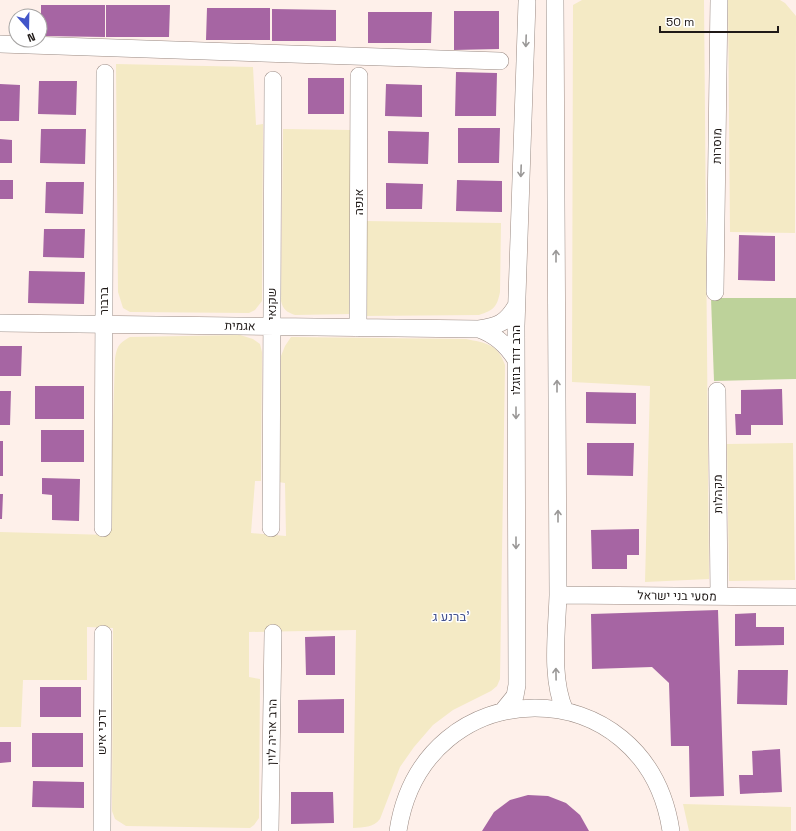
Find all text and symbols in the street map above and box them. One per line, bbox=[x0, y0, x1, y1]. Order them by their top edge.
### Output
north arrow bbox=[8, 8, 48, 48]
scale bar bbox=[660, 8, 778, 34]
text: 50 m bbox=[666, 14, 694, 30]
text: N bbox=[26, 30, 37, 45]
one-way arrow bbox=[522, 34, 530, 47]
street label: מוסרות bbox=[709, 128, 725, 164]
one-way arrow bbox=[517, 164, 525, 177]
street label: אנפה bbox=[351, 188, 367, 215]
one-way arrow bbox=[552, 250, 560, 263]
street label: ברבור bbox=[96, 286, 112, 315]
street label: שקנאי bbox=[264, 288, 280, 320]
street label: אגמית bbox=[224, 318, 256, 334]
street label: הרב דוד בוזגלו bbox=[508, 325, 524, 395]
one-way arrow bbox=[553, 380, 561, 393]
one-way arrow bbox=[512, 406, 520, 419]
street label: מקהלות bbox=[710, 474, 726, 514]
one-way arrow bbox=[554, 510, 562, 523]
one-way arrow bbox=[512, 536, 520, 549]
street label: מסעי בני ישראל bbox=[637, 587, 717, 605]
district label: ברנע ג' bbox=[432, 608, 470, 625]
one-way arrow bbox=[552, 668, 560, 681]
street label: הרב אריה לוין bbox=[263, 699, 281, 765]
street label: דרכי איש bbox=[94, 709, 110, 755]

